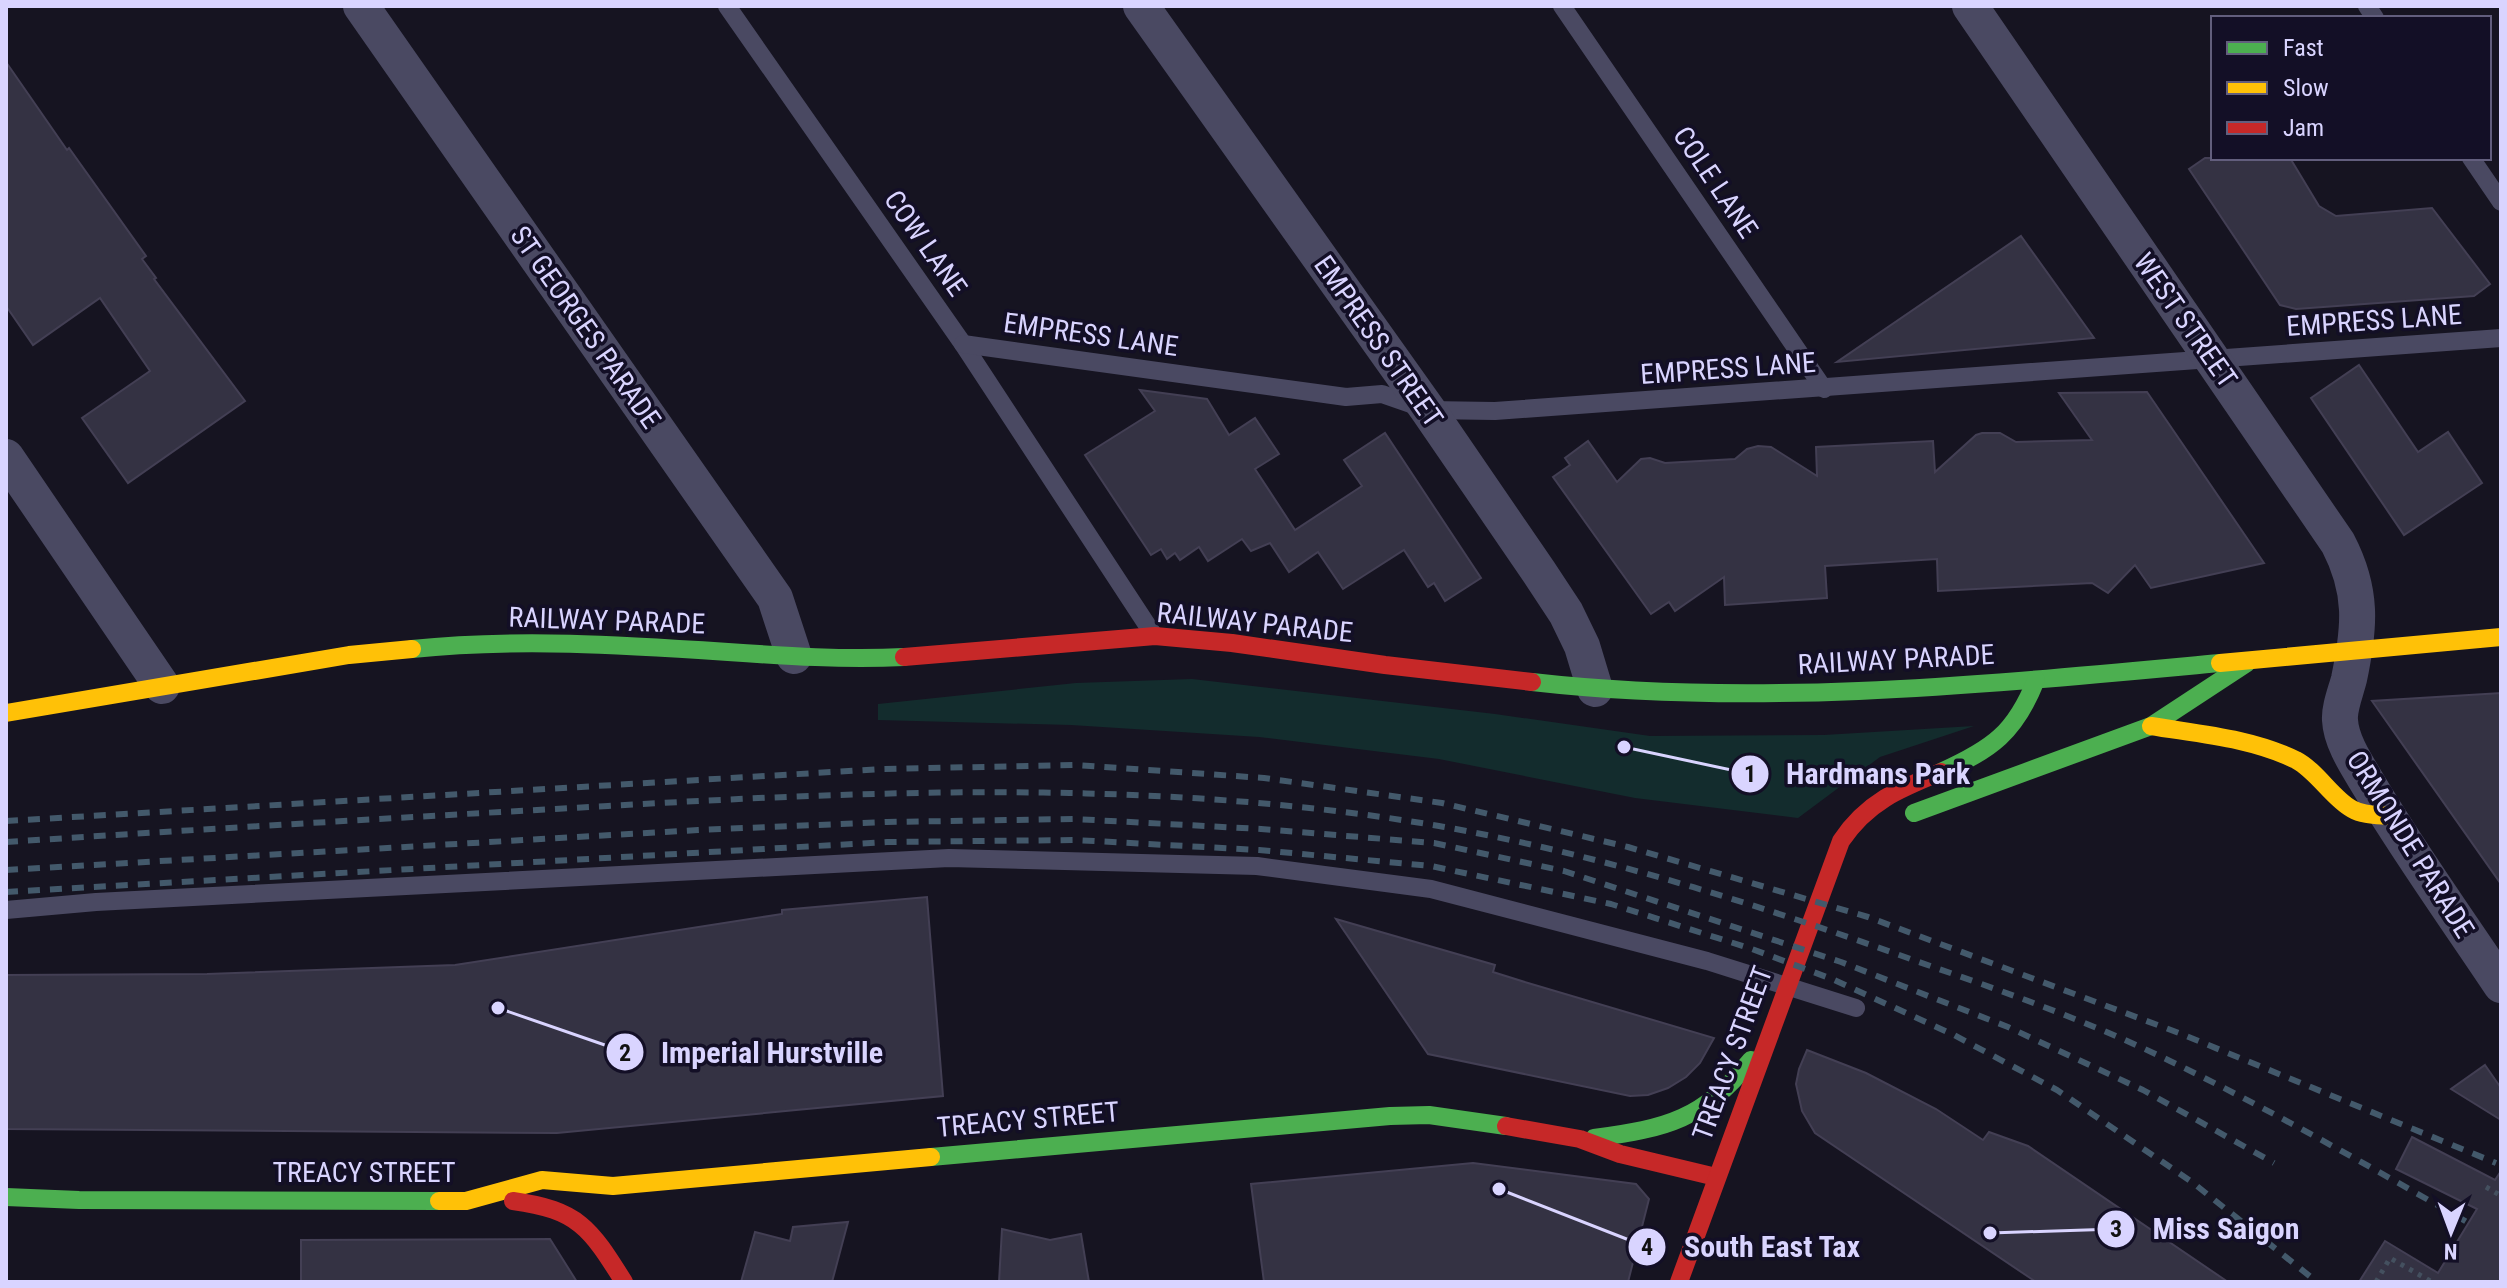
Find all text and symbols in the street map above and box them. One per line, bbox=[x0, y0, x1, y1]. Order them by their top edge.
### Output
legend bbox=[2211, 16, 2491, 160]
text: Fast bbox=[2283, 34, 2324, 62]
text: Slow bbox=[2283, 74, 2329, 102]
text: Jam bbox=[2283, 114, 2324, 142]
street label: COLE LANE bbox=[1666, 120, 1765, 244]
street label: COW LANE bbox=[877, 184, 974, 302]
street label: ST GEORGES PARADE bbox=[503, 220, 668, 435]
street label: WEST STREET bbox=[2127, 247, 2244, 394]
street label: EMPRESS STREET bbox=[1307, 249, 1450, 433]
street label: EMPRESS LANE bbox=[2285, 298, 2463, 343]
street label: EMPRESS LANE bbox=[1002, 306, 1180, 363]
street label: EMPRESS LANE bbox=[1639, 346, 1817, 391]
street label: RAILWAY PARADE bbox=[1155, 596, 1355, 649]
street label: RAILWAY PARADE bbox=[508, 601, 706, 640]
street label: RAILWAY PARADE bbox=[1797, 638, 1995, 681]
street label: ORMONDE PARADE bbox=[2340, 745, 2481, 944]
callout: Hardmans Park bbox=[1730, 747, 1986, 801]
text: Hardmans Park bbox=[1786, 756, 1971, 791]
text: 1 bbox=[1744, 760, 1756, 788]
street label: TREACY STREET bbox=[1686, 962, 1779, 1145]
callout: Imperial Hurstville bbox=[605, 1025, 899, 1079]
text: Imperial Hurstville bbox=[661, 1035, 883, 1070]
text: 2 bbox=[619, 1039, 631, 1067]
street label: TREACY STREET bbox=[935, 1095, 1121, 1144]
street label: TREACY STREET bbox=[273, 1156, 455, 1189]
north arrow bbox=[2411, 1192, 2491, 1272]
callout: Miss Saigon bbox=[2096, 1202, 2316, 1256]
text: Miss Saigon bbox=[2152, 1211, 2300, 1246]
text: 3 bbox=[2110, 1215, 2122, 1243]
callout: South East Tax bbox=[1627, 1220, 1876, 1274]
text: South East Tax bbox=[1684, 1229, 1860, 1264]
text: 4 bbox=[1641, 1233, 1653, 1261]
text: N bbox=[2444, 1239, 2458, 1264]

